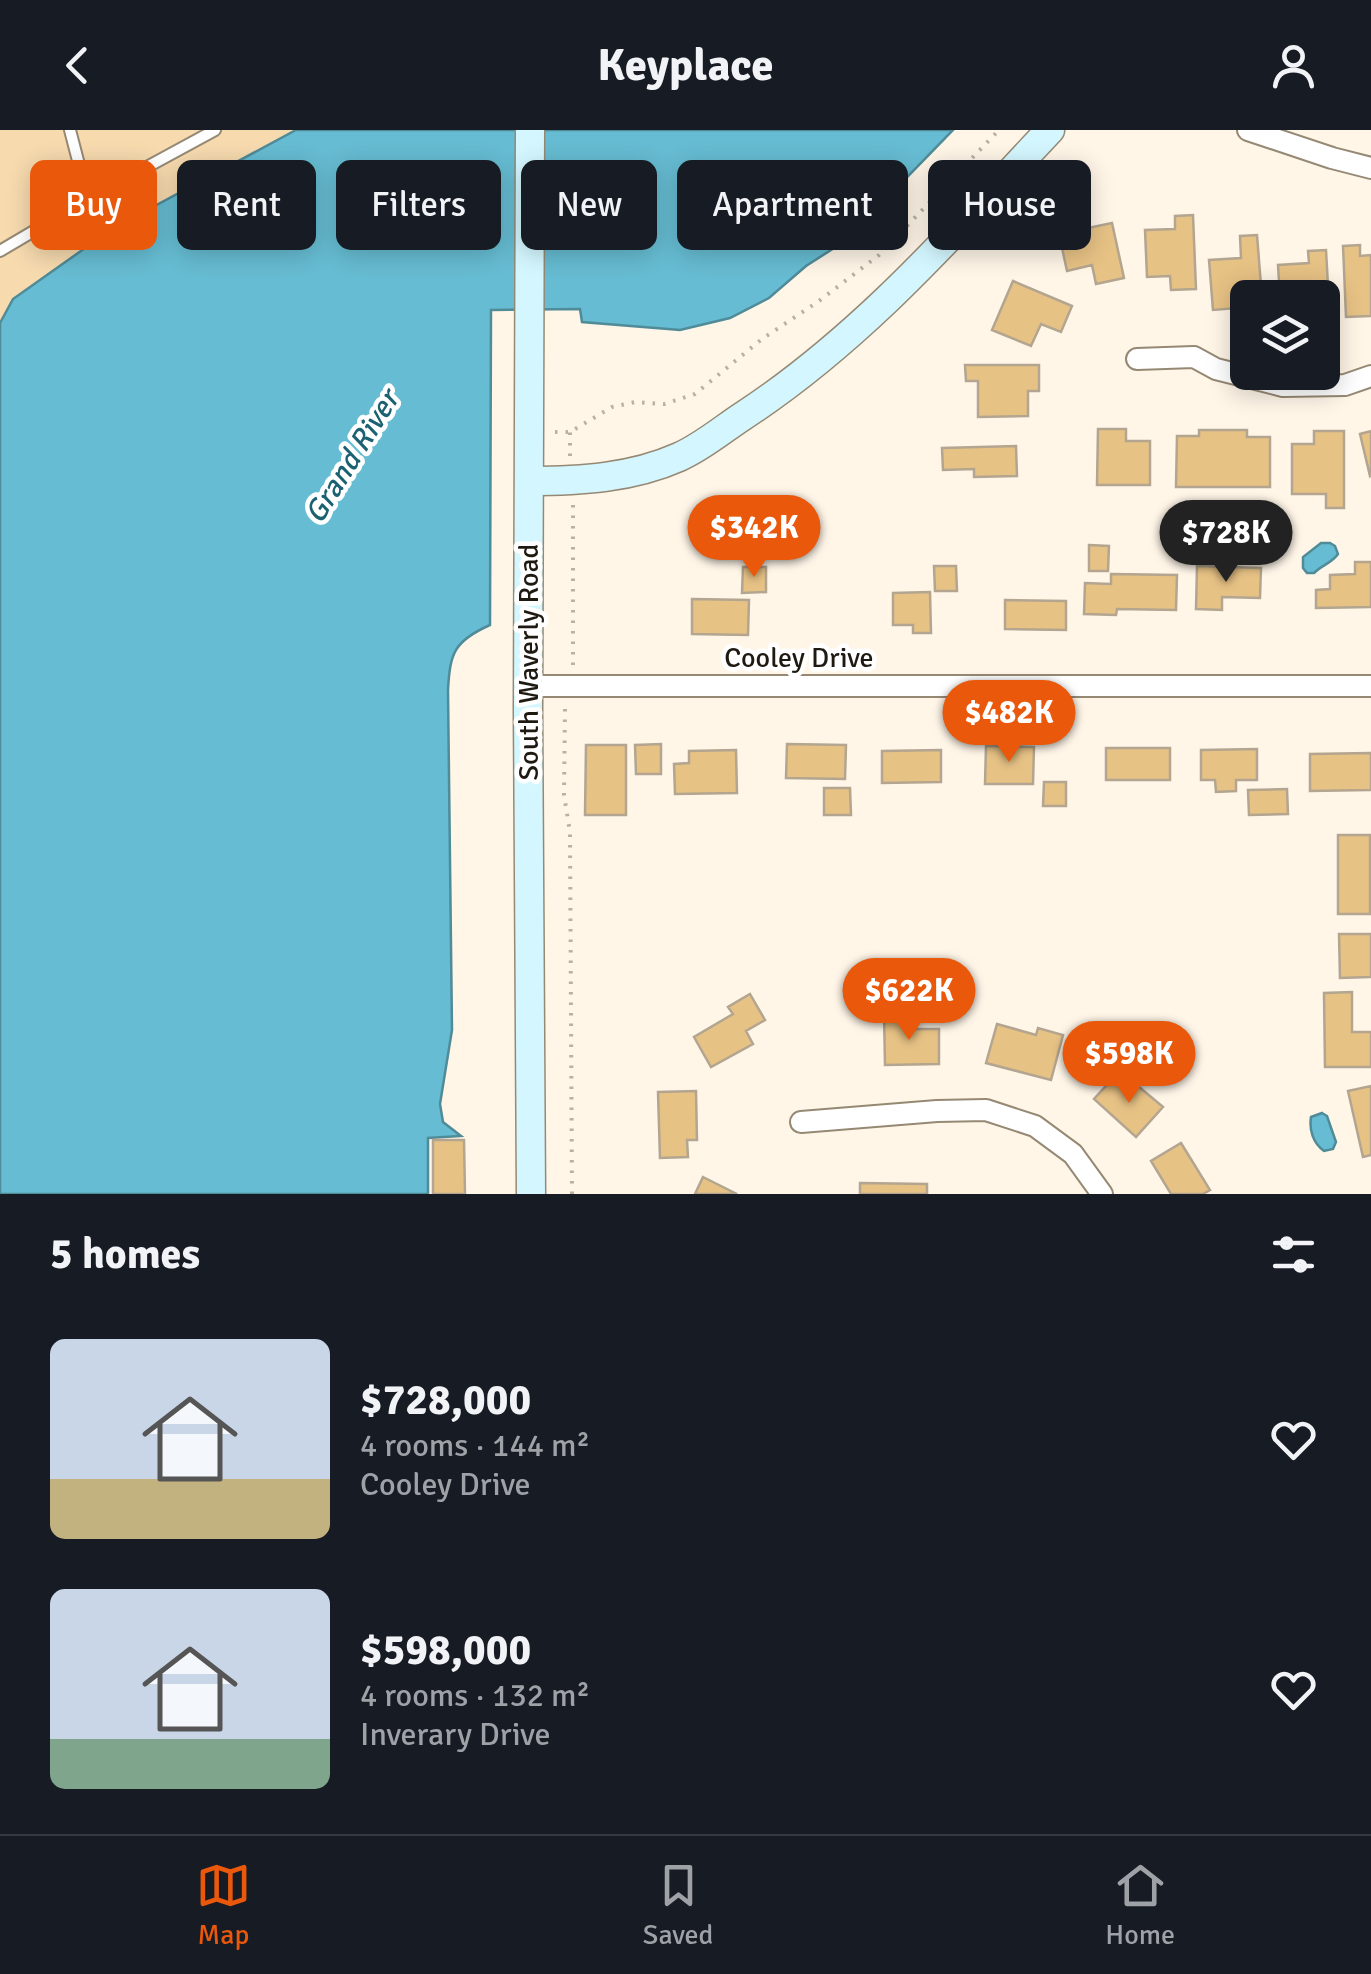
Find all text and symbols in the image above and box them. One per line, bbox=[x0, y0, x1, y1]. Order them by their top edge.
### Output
icon: back bbox=[50, 38, 105, 93]
text: Keyplace bbox=[597, 38, 774, 93]
icon: person bbox=[1266, 38, 1321, 93]
chip: Buy bbox=[30, 160, 157, 250]
chip: Rent bbox=[177, 160, 316, 250]
chip: Filters bbox=[336, 160, 501, 250]
chip: New bbox=[521, 160, 657, 250]
chip: Apartment bbox=[677, 160, 908, 250]
chip: House bbox=[928, 160, 1091, 250]
map controls bbox=[1230, 280, 1340, 390]
button: layers bbox=[1230, 280, 1340, 390]
water label: Grand River bbox=[297, 381, 409, 530]
pin: $342K bbox=[684, 495, 824, 580]
pin: $728K bbox=[1156, 500, 1296, 585]
text: $342K bbox=[710, 508, 798, 547]
text: $728K bbox=[1182, 513, 1270, 552]
street label: South Waverly Road bbox=[512, 544, 546, 780]
street label: Cooley Drive bbox=[724, 641, 874, 675]
pin: $482K bbox=[939, 680, 1079, 765]
text: $482K bbox=[965, 693, 1053, 732]
pin: $622K bbox=[839, 958, 979, 1043]
text: $622K bbox=[865, 971, 953, 1010]
pin: $598K bbox=[1059, 1021, 1199, 1106]
text: $598K bbox=[1085, 1034, 1173, 1073]
icon: filters bbox=[1266, 1227, 1321, 1282]
text: 5 homes bbox=[50, 1229, 200, 1280]
text: $728,000 bbox=[360, 1375, 531, 1426]
icon: home bbox=[130, 1379, 250, 1499]
icon: heart bbox=[1266, 1412, 1321, 1467]
text: 4 rooms · 144 m² bbox=[360, 1426, 590, 1465]
text: Cooley Drive bbox=[360, 1465, 531, 1504]
text: $598,000 bbox=[360, 1625, 531, 1676]
icon: home bbox=[130, 1629, 250, 1749]
icon: heart bbox=[1266, 1662, 1321, 1717]
text: 4 rooms · 132 m² bbox=[360, 1676, 590, 1715]
text: Inverary Drive bbox=[360, 1715, 550, 1754]
tab: Map bbox=[196, 1858, 251, 1952]
tab: Saved bbox=[643, 1858, 713, 1952]
tab: Home bbox=[1105, 1858, 1175, 1952]

